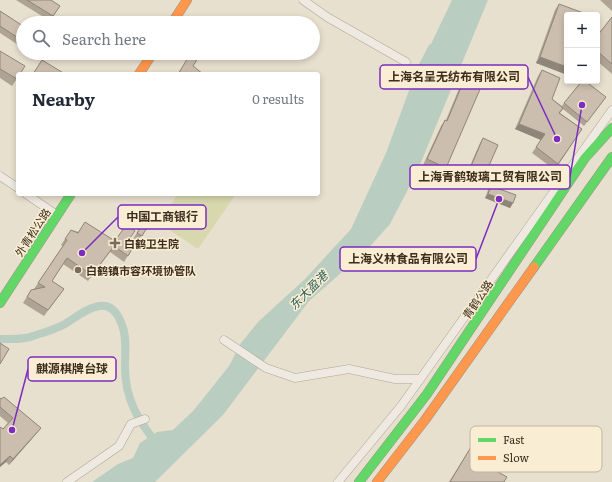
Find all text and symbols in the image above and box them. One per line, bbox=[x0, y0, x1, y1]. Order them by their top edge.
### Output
map controls bbox=[564, 12, 600, 84]
button: + bbox=[564, 12, 600, 48]
search box bbox=[16, 16, 320, 60]
icon: search bbox=[30, 27, 52, 49]
text: Search here bbox=[62, 27, 146, 50]
button: − bbox=[564, 48, 600, 84]
callout: 上海名呈无纺布有限公司 bbox=[380, 65, 528, 89]
text: 上海名呈无纺布有限公司 bbox=[388, 67, 520, 85]
text: Nearby bbox=[32, 86, 95, 111]
text: 0 results bbox=[252, 89, 304, 108]
callout: 上海青鹤玻璃工贸有限公司 bbox=[410, 165, 570, 189]
text: 上海青鹤玻璃工贸有限公司 bbox=[418, 167, 562, 185]
street label: 外青松公路 bbox=[10, 205, 54, 259]
callout: 中国工商银行 bbox=[118, 205, 206, 229]
text: 中国工商银行 bbox=[126, 207, 198, 225]
place label: 白鹤卫生院 bbox=[124, 235, 179, 251]
marker: 白鹤卫生院 bbox=[109, 237, 121, 249]
callout: 上海义林食品有限公司 bbox=[340, 247, 476, 271]
text: 上海义林食品有限公司 bbox=[348, 249, 468, 267]
place label: 白鹤镇市容环境协管队 bbox=[86, 262, 196, 278]
marker: 白鹤镇市容环境协管队 bbox=[73, 265, 83, 275]
water label: 东大盈港 bbox=[285, 265, 333, 313]
street label: 青鹤公路 bbox=[458, 276, 496, 322]
callout: 麒源棋牌台球 bbox=[28, 357, 116, 381]
text: 麒源棋牌台球 bbox=[36, 359, 108, 377]
legend bbox=[470, 426, 602, 472]
text: Fast bbox=[503, 431, 525, 447]
text: Slow bbox=[503, 449, 529, 465]

